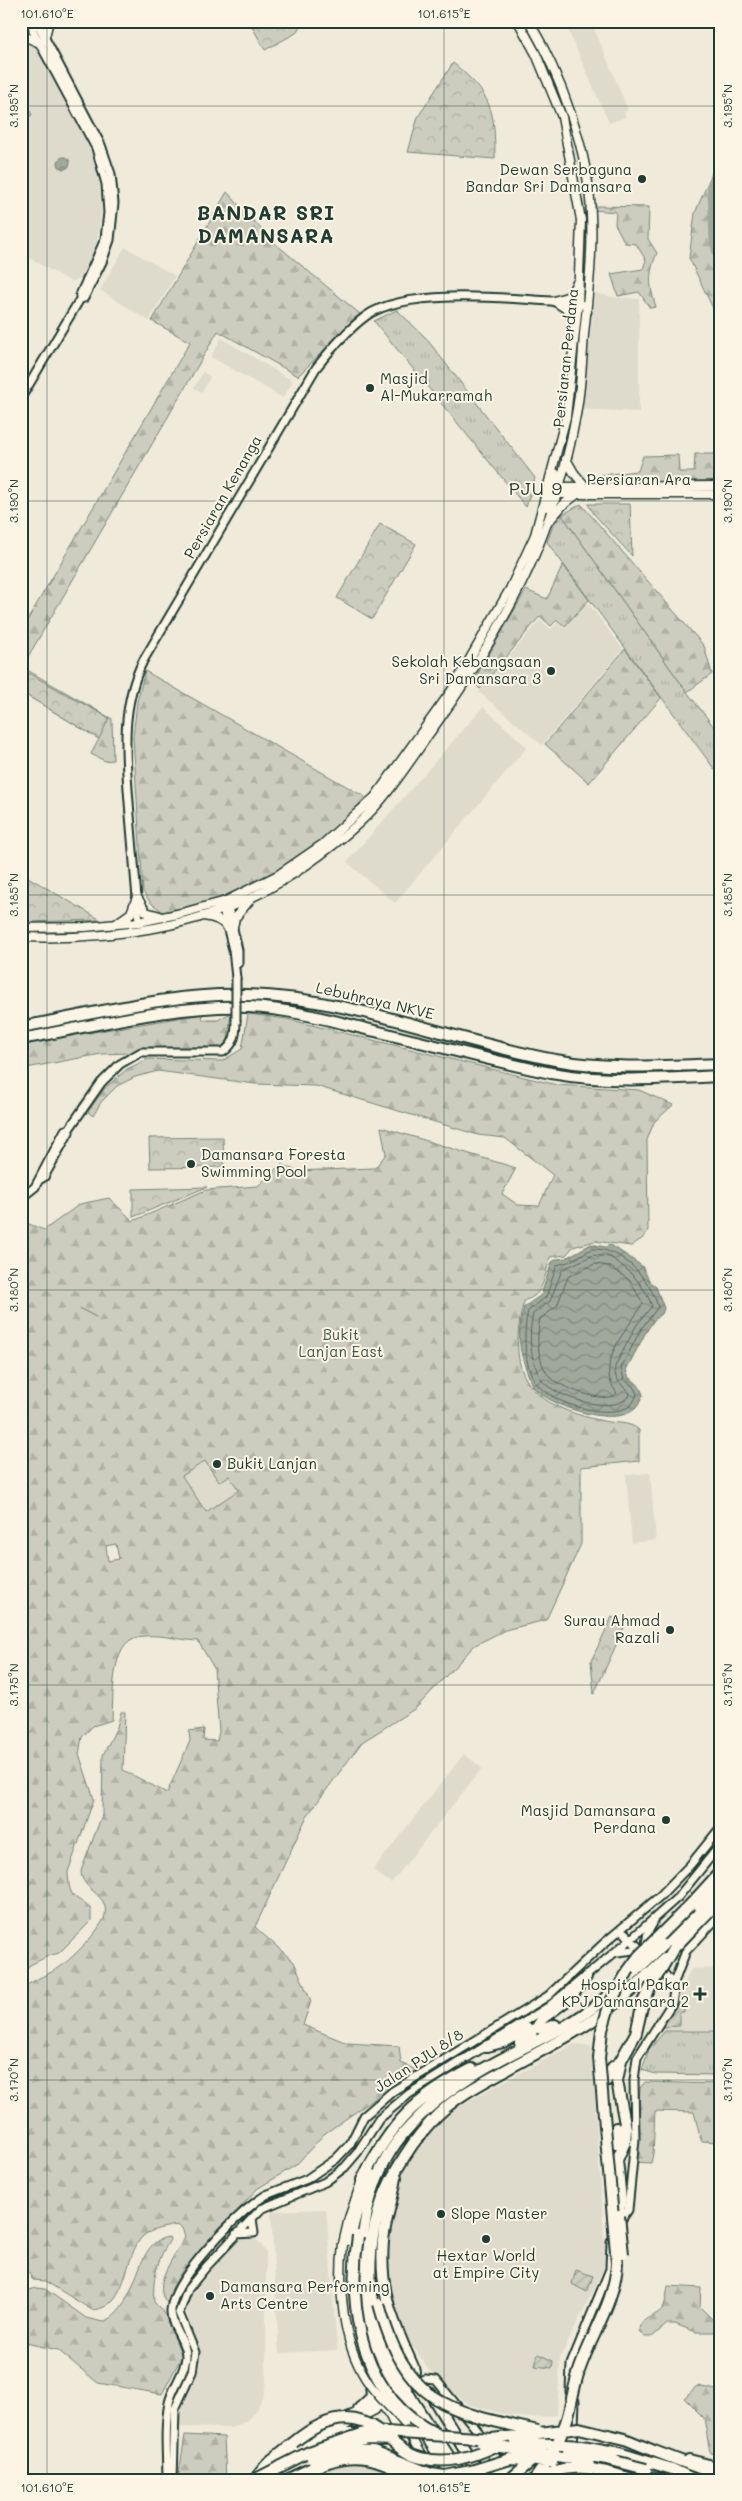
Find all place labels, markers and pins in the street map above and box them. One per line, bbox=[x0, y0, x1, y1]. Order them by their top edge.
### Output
place label: Dewan Serbaguna Bandar Sri Damansara bbox=[466, 159, 632, 196]
marker: Dewan Serbaguna Bandar Sri Damansara bbox=[636, 173, 648, 185]
place label: Masjid Al-Mukarramah bbox=[380, 368, 492, 405]
marker: Masjid Al-Mukarramah bbox=[364, 382, 376, 394]
place label: Sekolah Kebangsaan Sri Damansara 3 bbox=[391, 651, 541, 688]
marker: Sekolah Kebangsaan Sri Damansara 3 bbox=[545, 665, 557, 677]
place label: Damansara Foresta Swimming Pool bbox=[201, 1144, 346, 1181]
marker: Damansara Foresta Swimming Pool bbox=[185, 1158, 197, 1170]
place label: Bukit Lanjan bbox=[227, 1453, 317, 1473]
marker: Bukit Lanjan bbox=[211, 1458, 223, 1470]
place label: Surau Ahmad Razali bbox=[564, 1610, 660, 1647]
marker: Surau Ahmad Razali bbox=[664, 1624, 676, 1636]
place label: Masjid Damansara Perdana bbox=[521, 1800, 656, 1837]
marker: Masjid Damansara Perdana bbox=[660, 1814, 672, 1826]
place label: Hospital Pakar KPJ Damansara 2 bbox=[562, 1974, 689, 2011]
marker: Hospital Pakar KPJ Damansara 2 bbox=[693, 1987, 707, 2001]
place label: Slope Master bbox=[451, 2203, 547, 2223]
marker: Slope Master bbox=[435, 2208, 447, 2220]
marker: Hextar World at Empire City bbox=[480, 2233, 492, 2245]
place label: Hextar World at Empire City bbox=[433, 2245, 539, 2282]
place label: Damansara Performing Arts Centre bbox=[220, 2276, 390, 2313]
marker: Damansara Performing Arts Centre bbox=[204, 2290, 216, 2302]

